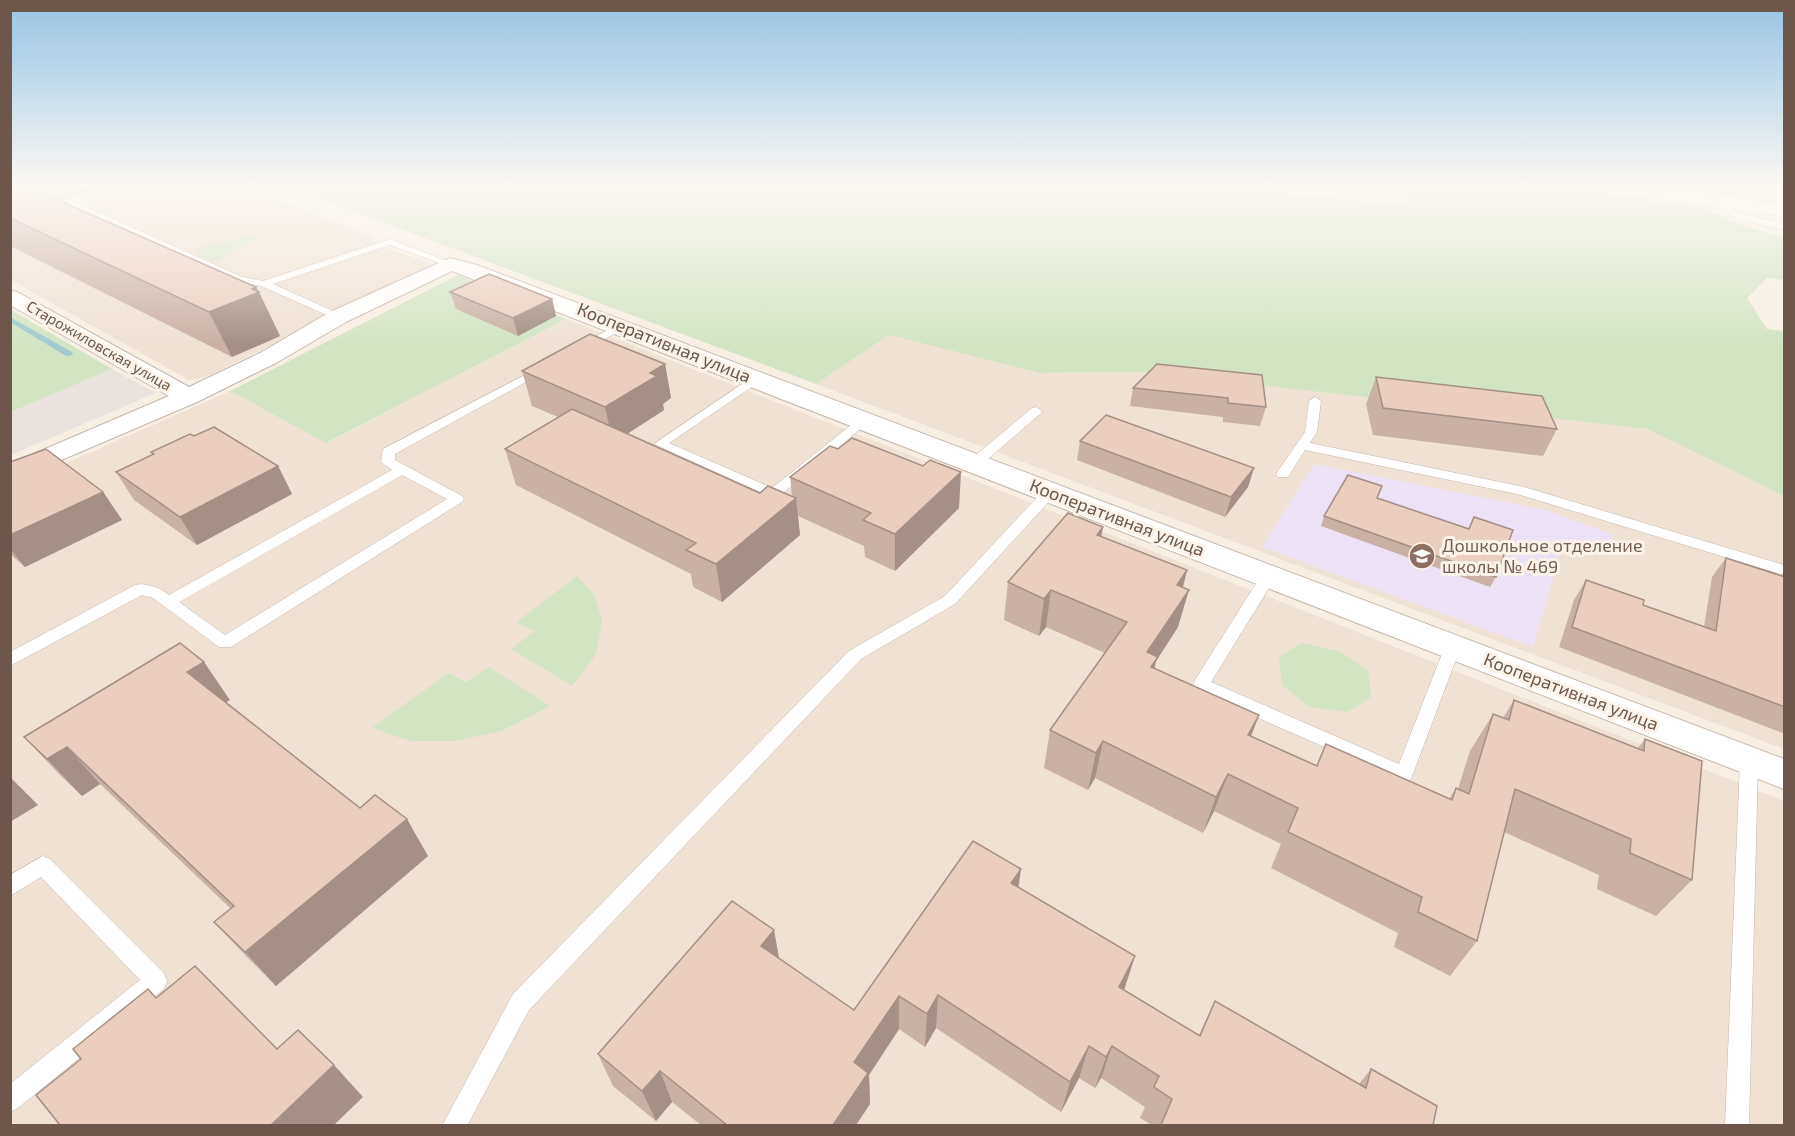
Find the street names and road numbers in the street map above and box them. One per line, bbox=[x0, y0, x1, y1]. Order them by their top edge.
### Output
street label: Старожиловская улица bbox=[23, 296, 175, 395]
street label: Кооперативная улица bbox=[574, 297, 755, 387]
street label: Кооперативная улица bbox=[1027, 474, 1208, 561]
street label: Кооперативная улица bbox=[1481, 648, 1662, 735]

